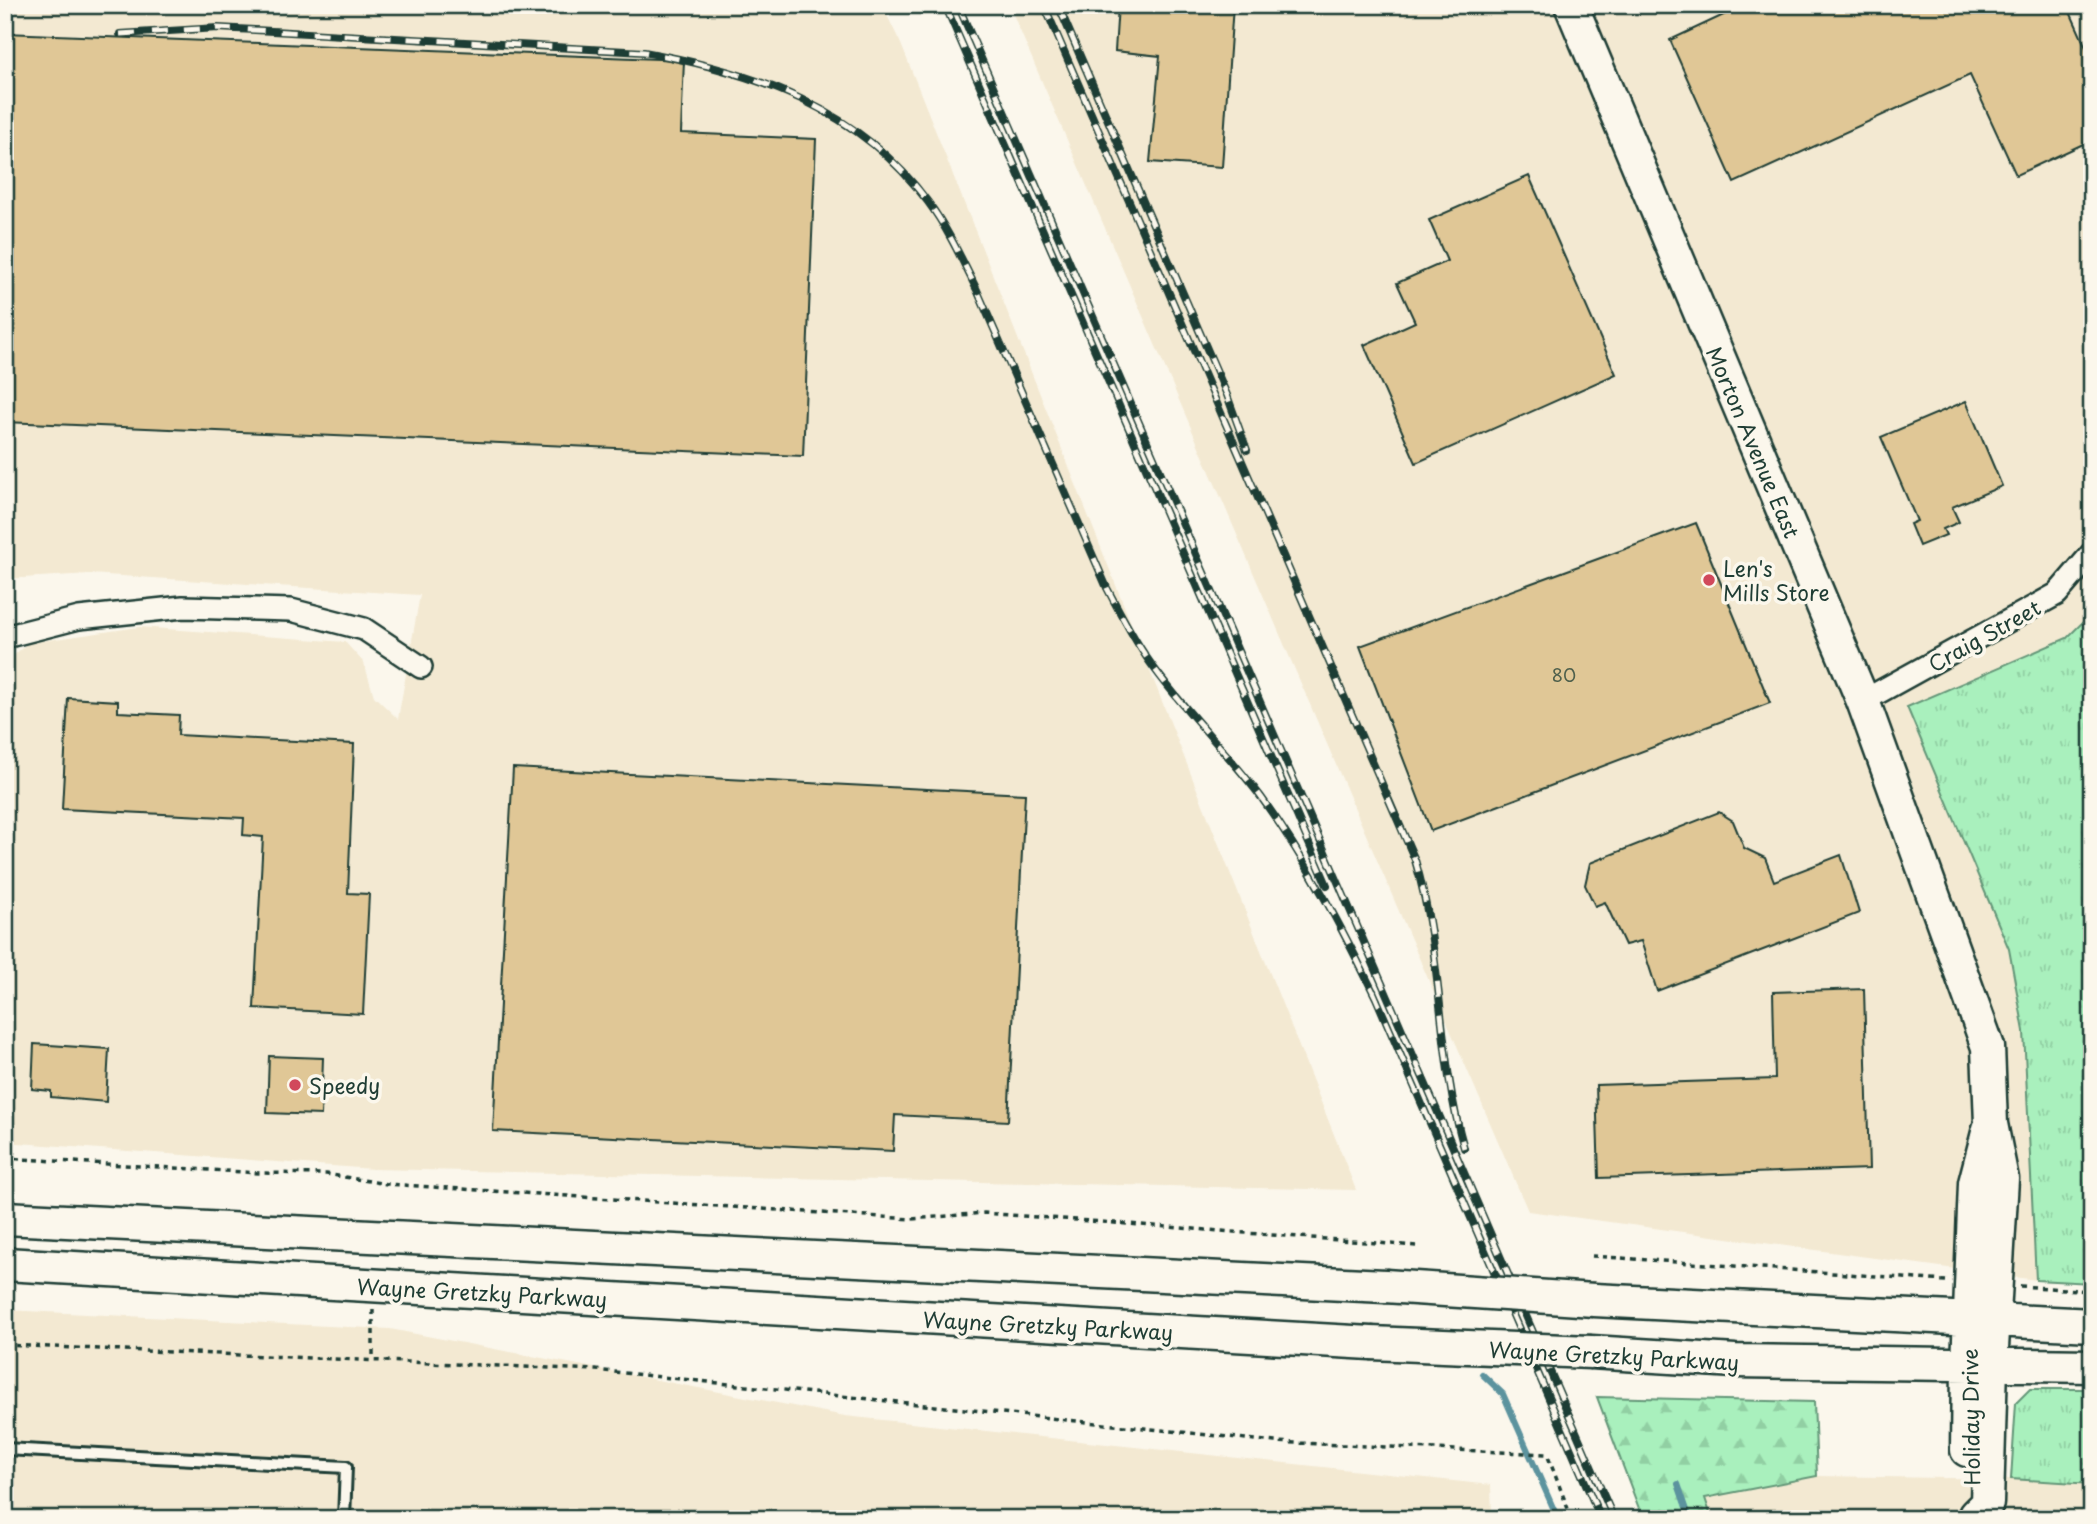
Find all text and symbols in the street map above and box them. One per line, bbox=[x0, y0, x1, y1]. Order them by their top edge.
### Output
street label: Morton Avenue East bbox=[1699, 341, 1809, 543]
place label: Len's Mills Store bbox=[1723, 552, 1830, 608]
marker: Len's Mills Store bbox=[1701, 572, 1717, 588]
street label: Craig Street bbox=[1922, 591, 2046, 679]
house number: 80 bbox=[1552, 661, 1576, 688]
place label: Speedy bbox=[309, 1069, 380, 1101]
marker: Speedy bbox=[287, 1077, 303, 1093]
street label: Wayne Gretzky Parkway bbox=[356, 1269, 608, 1315]
street label: Wayne Gretzky Parkway bbox=[922, 1302, 1174, 1348]
street label: Wayne Gretzky Parkway bbox=[1488, 1332, 1740, 1378]
street label: Holiday Drive bbox=[1953, 1348, 1987, 1486]

